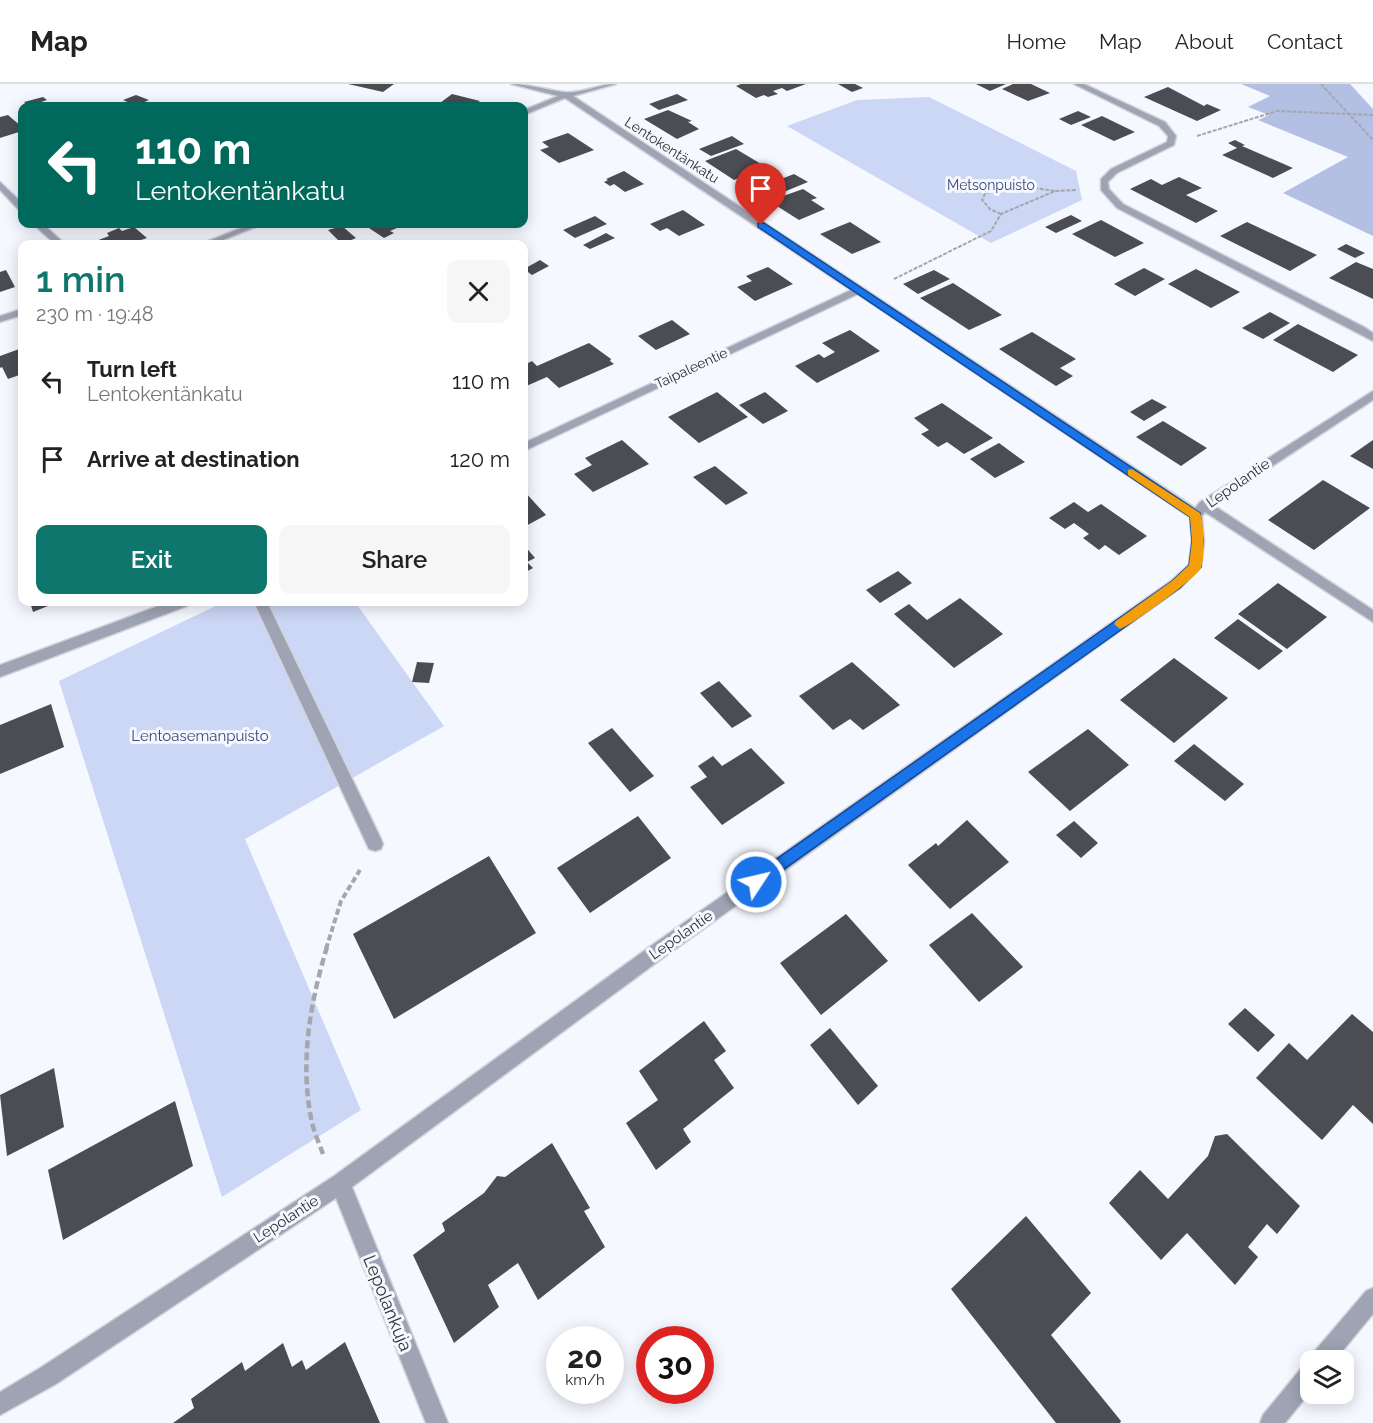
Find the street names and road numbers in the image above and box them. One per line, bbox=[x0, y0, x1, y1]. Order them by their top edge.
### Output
street label: Lentokentänkatu bbox=[622, 114, 722, 186]
street label: Taipaleentie bbox=[652, 344, 730, 392]
street label: Lepolantie bbox=[1203, 454, 1273, 511]
street label: Lepolantie bbox=[646, 906, 716, 963]
street label: Lepolantie bbox=[250, 1191, 322, 1247]
street label: Lepolankuja bbox=[359, 1252, 417, 1354]

